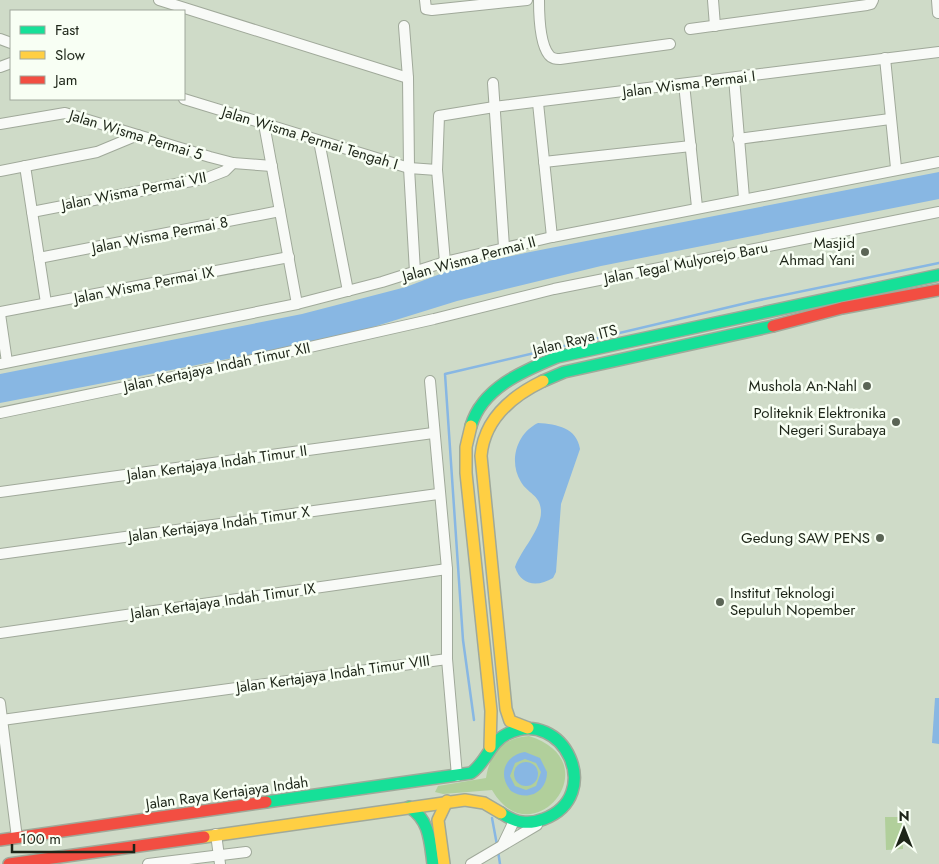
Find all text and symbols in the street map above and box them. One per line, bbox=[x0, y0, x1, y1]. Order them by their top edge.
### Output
legend bbox=[10, 10, 185, 100]
text: Fast bbox=[55, 19, 79, 41]
text: Slow bbox=[55, 44, 86, 66]
street label: Jalan Wisma Permai I bbox=[619, 65, 757, 103]
text: Jam bbox=[53, 69, 78, 91]
street label: Jalan Wisma Permai Tengah I bbox=[217, 100, 401, 175]
street label: Jalan Wisma Permai 5 bbox=[65, 104, 205, 166]
street label: Jalan Wisma Permai VII bbox=[58, 166, 208, 216]
street label: Jalan Wisma Permai 8 bbox=[88, 211, 230, 259]
street label: Jalan Wisma Permai II bbox=[398, 231, 538, 288]
place label: Masjid Ahmad Yani bbox=[779, 232, 855, 271]
street label: Jalan Tegal Mulyorejo Baru bbox=[600, 236, 770, 290]
marker: Masjid Ahmad Yani bbox=[859, 246, 871, 258]
street label: Jalan Wisma Permai IX bbox=[70, 261, 216, 310]
street label: Jalan Raya ITS bbox=[528, 319, 620, 362]
street label: Jalan Kertajaya Indah Timur XII bbox=[120, 336, 312, 398]
place label: Mushola An-Nahl bbox=[749, 375, 857, 397]
marker: Mushola An-Nahl bbox=[861, 380, 873, 392]
place label: Politeknik Elektronika Negeri Surabaya bbox=[754, 402, 886, 441]
marker: Politeknik Elektronika Negeri Surabaya bbox=[890, 416, 902, 428]
street label: Jalan Kertajaya Indah Timur II bbox=[123, 439, 309, 487]
street label: Jalan Kertajaya Indah Timur X bbox=[125, 500, 312, 548]
place label: Gedung SAW PENS bbox=[741, 527, 870, 549]
marker: Gedung SAW PENS bbox=[874, 532, 886, 544]
street label: Jalan Kertajaya Indah Timur IX bbox=[127, 577, 318, 625]
place label: Institut Teknologi Sepuluh Nopember bbox=[730, 582, 856, 621]
marker: Institut Teknologi Sepuluh Nopember bbox=[714, 596, 726, 608]
street label: Jalan Kertajaya Indah Timur VIII bbox=[233, 650, 431, 699]
street label: Jalan Raya Kertajaya Indah bbox=[142, 771, 310, 816]
north arrow bbox=[879, 804, 929, 854]
text: N bbox=[898, 806, 910, 826]
scale bar bbox=[12, 822, 135, 854]
text: 100 m bbox=[20, 828, 61, 850]

